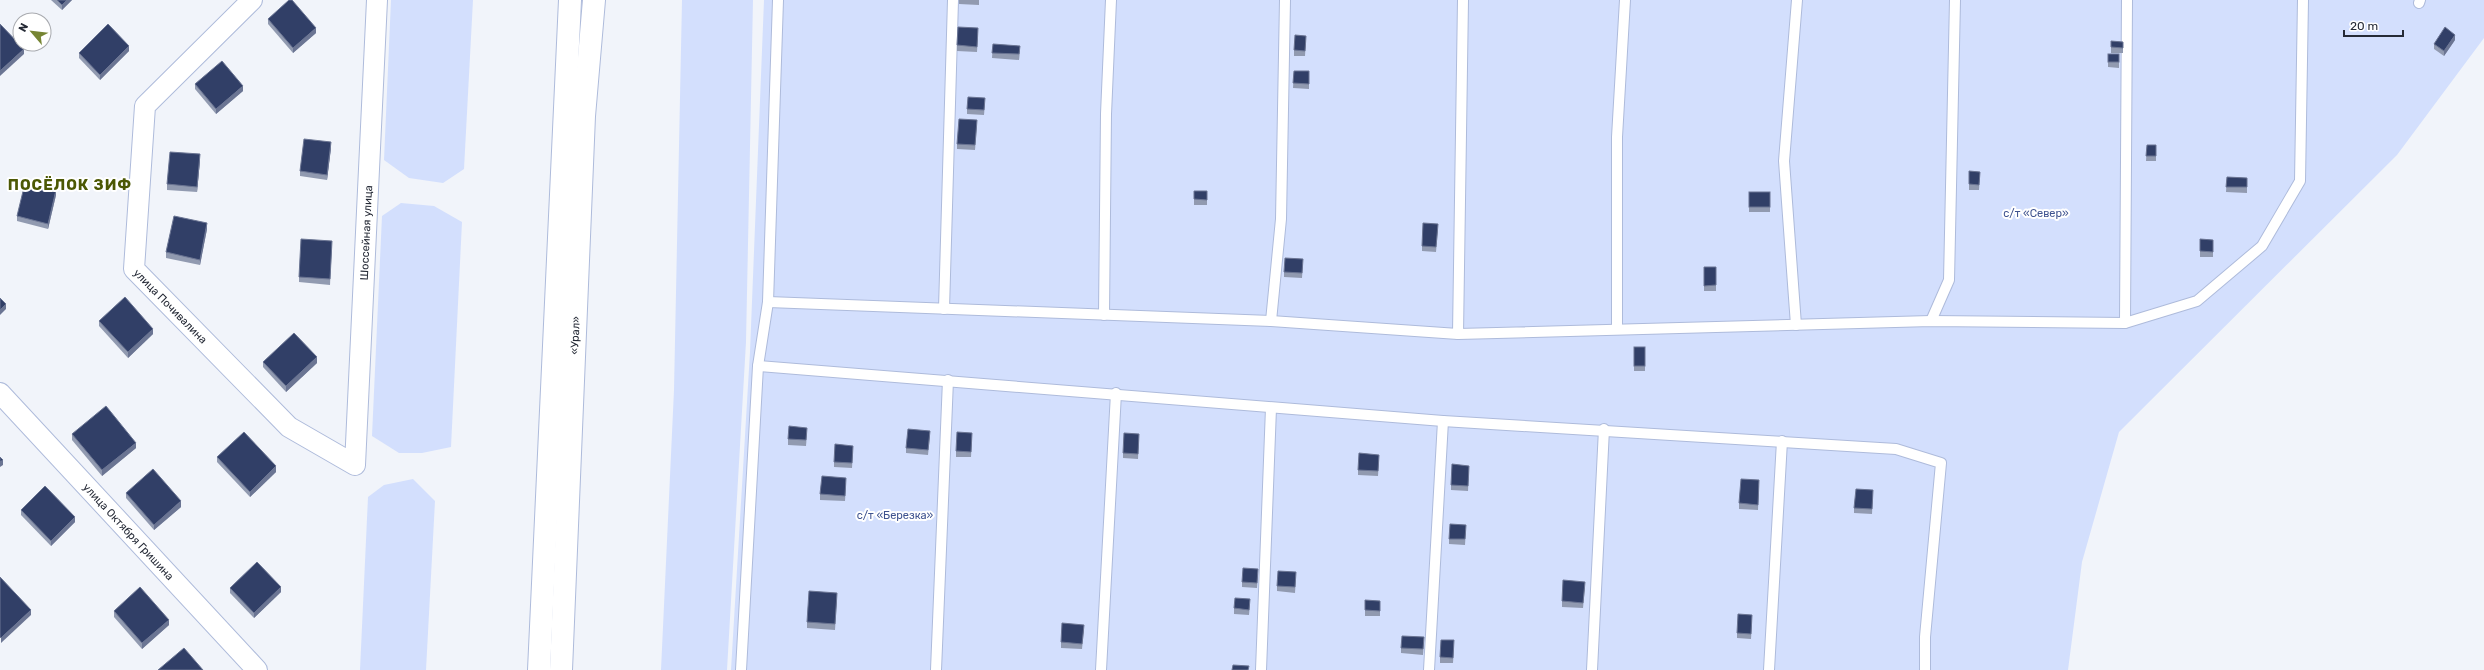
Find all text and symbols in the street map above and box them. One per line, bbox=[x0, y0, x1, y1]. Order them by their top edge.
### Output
north arrow bbox=[12, 12, 52, 52]
scale bar bbox=[2344, 12, 2403, 38]
text: 20 m bbox=[2350, 19, 2378, 33]
text: N bbox=[16, 21, 31, 34]
district label: ПОСЁЛОК ЗИФ bbox=[8, 176, 132, 194]
street label: Шоссейная улица bbox=[358, 185, 375, 281]
park label: с/т «Север» bbox=[2003, 207, 2069, 220]
street label: улица Почивалина bbox=[131, 266, 210, 347]
street label: «Урал» bbox=[568, 316, 583, 355]
street label: улица Октября Гришина bbox=[80, 481, 176, 583]
park label: с/т «Березка» bbox=[857, 509, 934, 522]

